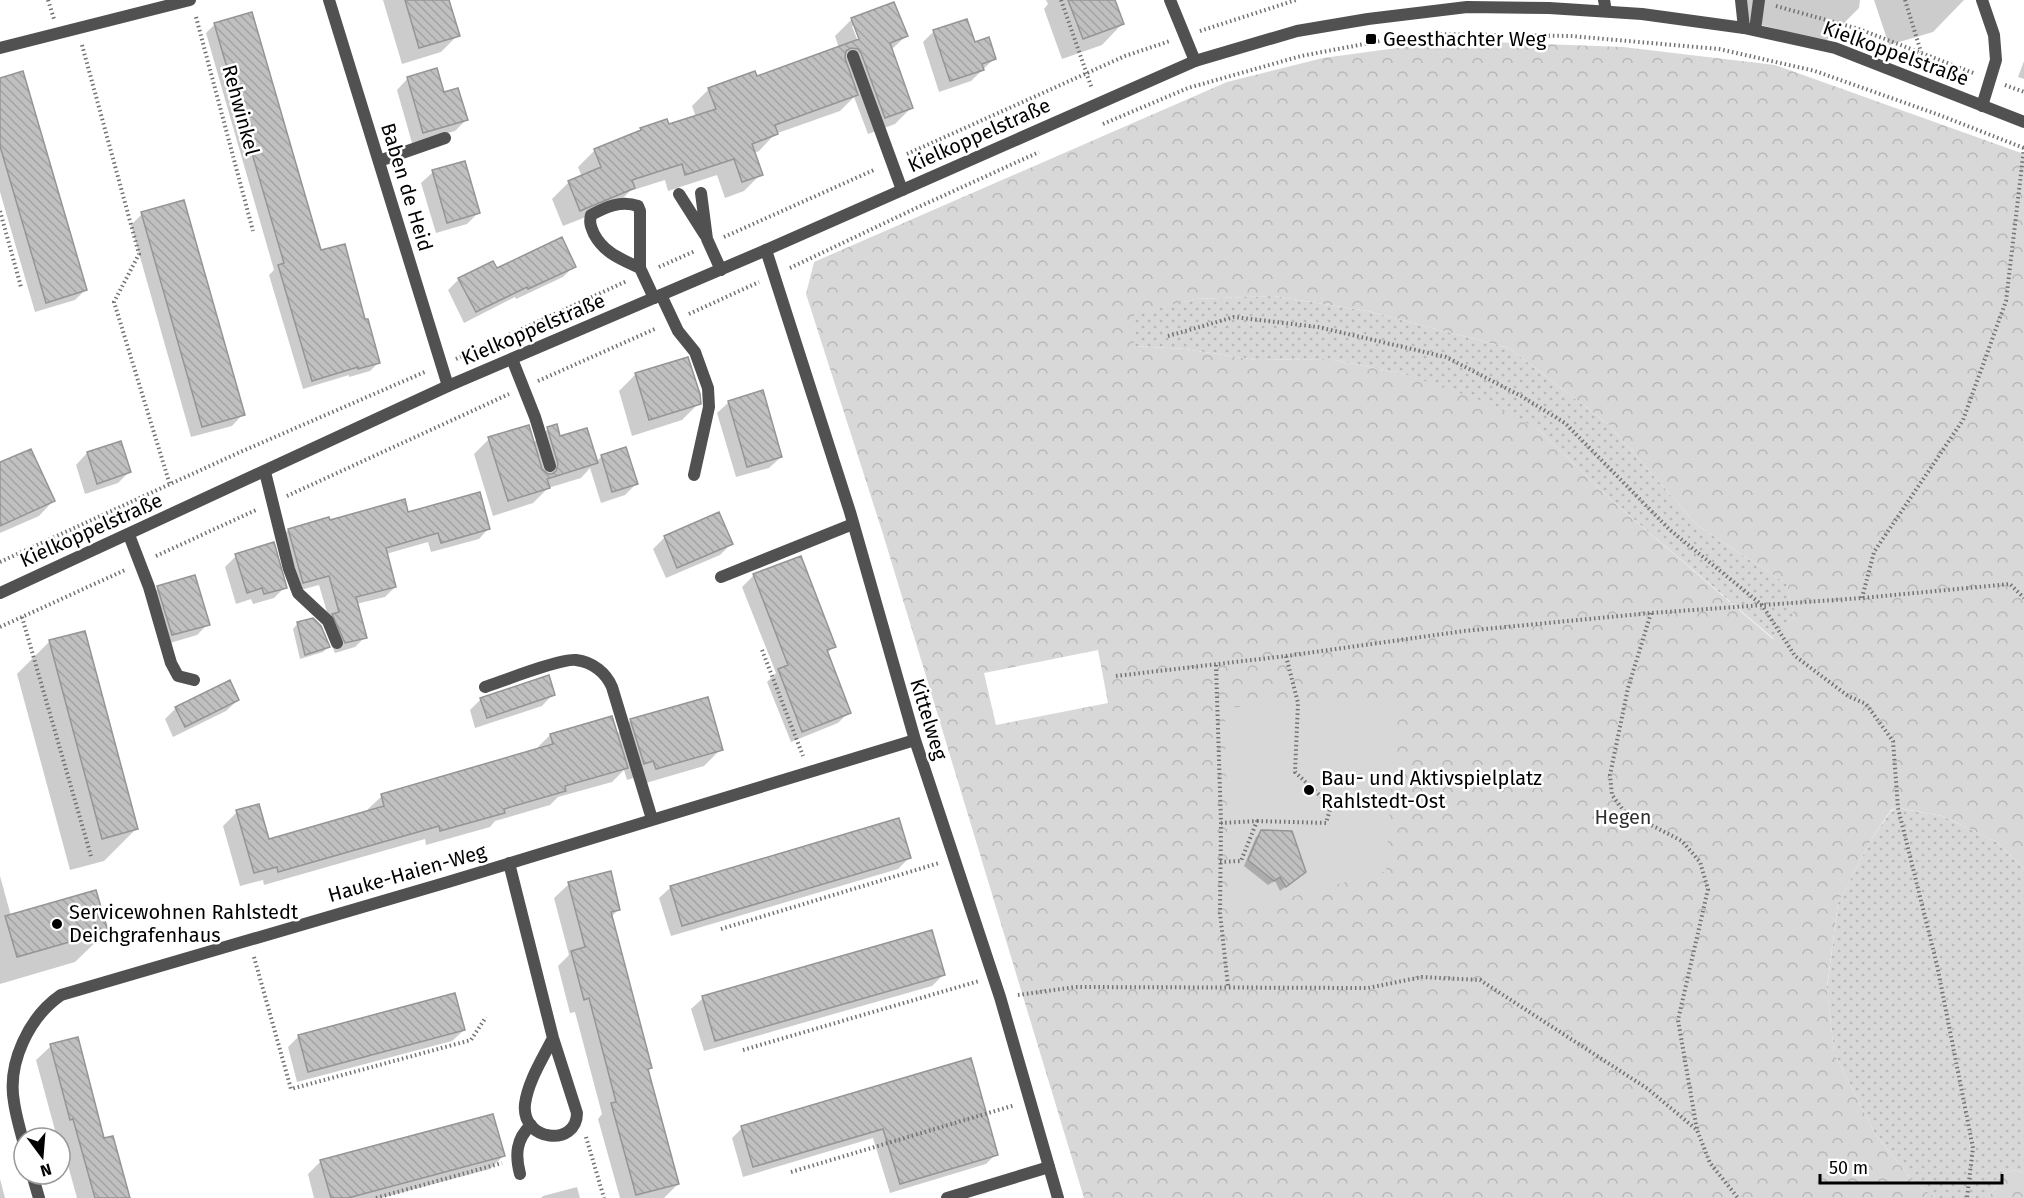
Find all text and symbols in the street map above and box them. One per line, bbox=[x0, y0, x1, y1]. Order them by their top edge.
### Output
street label: Kielkoppelstraße bbox=[1820, 15, 1972, 91]
place label: Geesthachter Weg bbox=[1383, 27, 1547, 51]
marker: Geesthachter Weg bbox=[1364, 32, 1378, 46]
street label: Rehwinkel bbox=[217, 62, 265, 158]
street label: Kielkoppelstraße bbox=[904, 93, 1054, 177]
street label: Baben de Heid bbox=[376, 120, 438, 254]
street label: Kielkoppelstraße bbox=[458, 288, 608, 370]
street label: Kielkoppelstraße bbox=[16, 488, 166, 572]
street label: Kittelweg bbox=[905, 675, 953, 763]
place label: Bau- und Aktivspielplatz Rahlstedt-Ost bbox=[1321, 766, 1542, 813]
marker: Bau- und Aktivspielplatz Rahlstedt-Ost bbox=[1302, 783, 1316, 797]
park label: Hegen bbox=[1594, 805, 1652, 829]
street label: Hauke-Haien-Weg bbox=[325, 839, 489, 907]
place label: Servicewohnen Rahlstedt Deichgrafenhaus bbox=[69, 900, 299, 947]
marker: Servicewohnen Rahlstedt Deichgrafenhaus bbox=[50, 917, 64, 931]
north arrow bbox=[12, 1126, 72, 1186]
scale bar bbox=[1820, 1147, 2002, 1185]
text: 50 m bbox=[1829, 1157, 1868, 1179]
text: N bbox=[38, 1159, 54, 1181]

